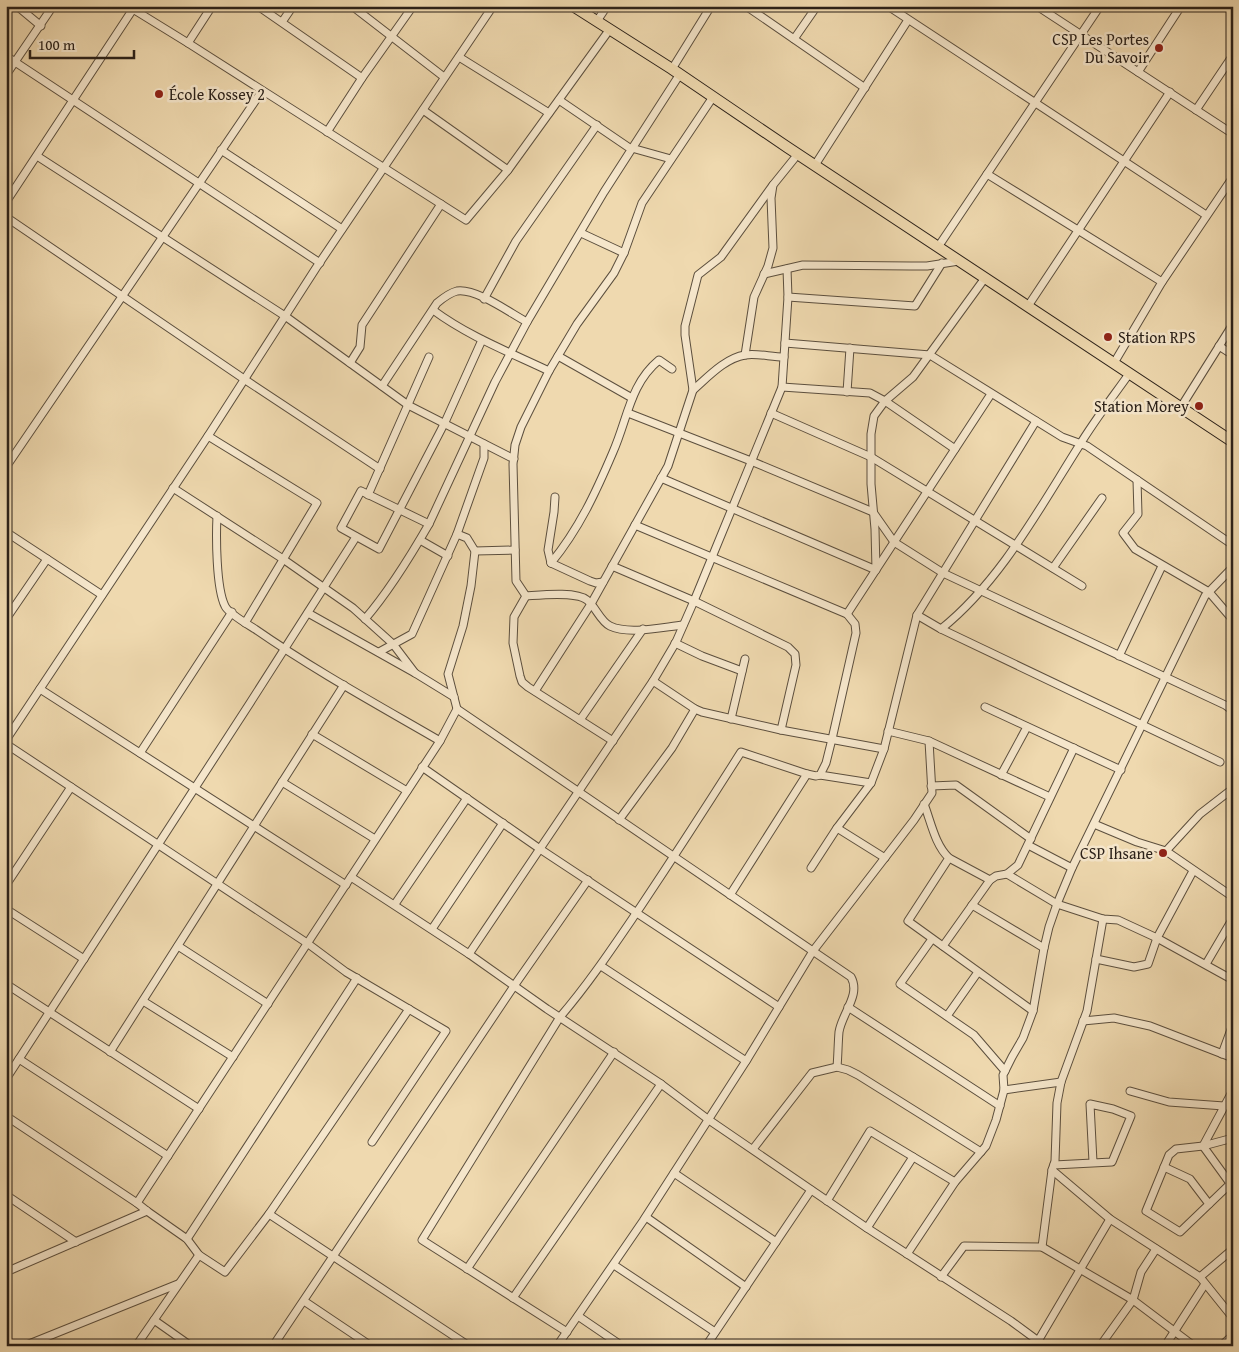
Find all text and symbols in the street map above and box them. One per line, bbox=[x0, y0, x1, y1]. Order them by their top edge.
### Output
place label: CSP Les Portes Du Savoir bbox=[1052, 27, 1149, 69]
scale bar bbox=[30, 28, 134, 60]
text: 100 m bbox=[38, 34, 76, 55]
marker: CSP Les Portes Du Savoir bbox=[1153, 42, 1165, 54]
place label: École Kossey 2 bbox=[169, 82, 265, 106]
marker: École Kossey 2 bbox=[153, 88, 165, 100]
place label: Station RPS bbox=[1118, 325, 1196, 349]
marker: Station RPS bbox=[1102, 331, 1114, 343]
place label: Station Morey bbox=[1094, 394, 1189, 418]
marker: Station Morey bbox=[1193, 400, 1205, 412]
place label: CSP Ihsane bbox=[1080, 841, 1153, 865]
marker: CSP Ihsane bbox=[1157, 847, 1169, 859]

